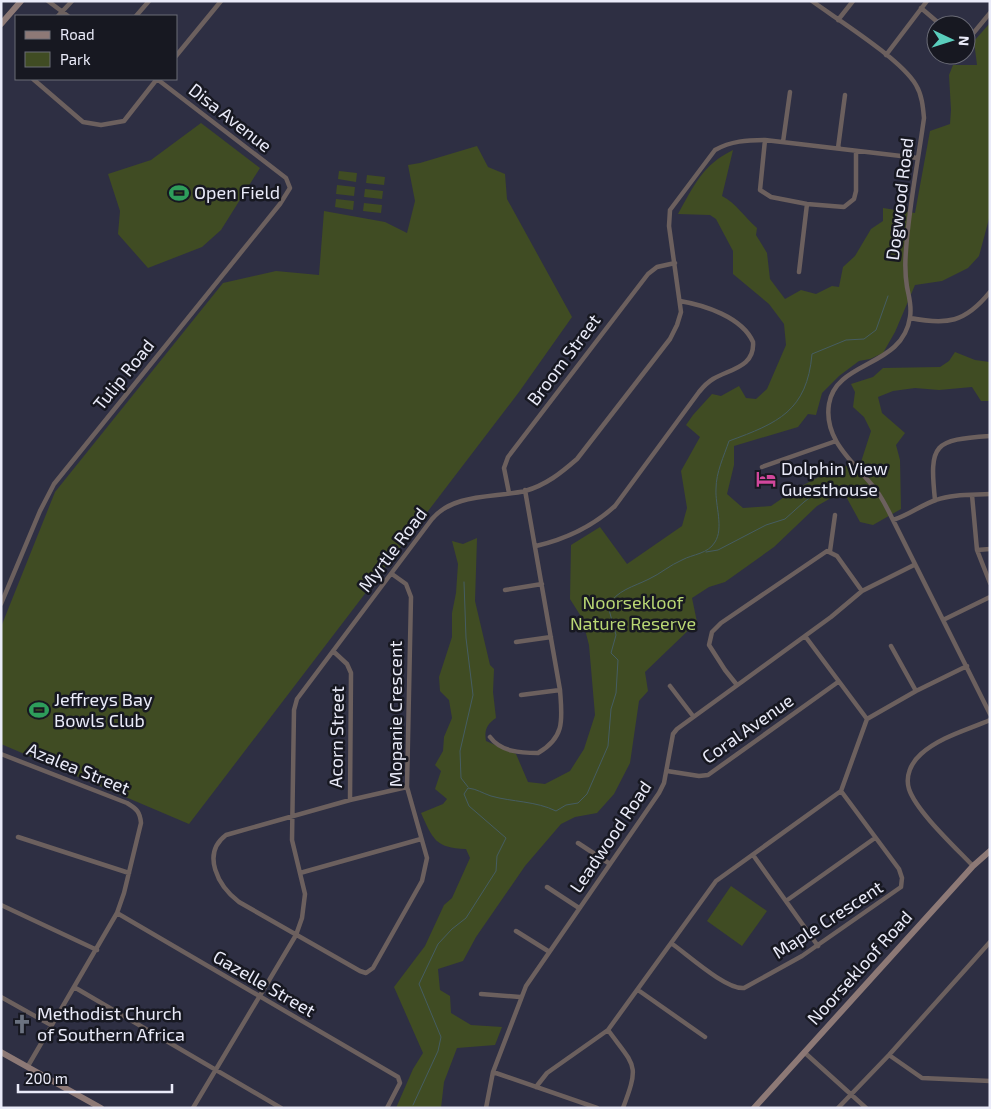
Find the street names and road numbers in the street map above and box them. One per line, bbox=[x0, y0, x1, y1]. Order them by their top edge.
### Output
street label: Disa Avenue bbox=[185, 78, 277, 156]
street label: Dogwood Road bbox=[881, 136, 917, 261]
street label: Broom Street bbox=[522, 309, 605, 409]
street label: Tulip Road bbox=[88, 334, 158, 414]
street label: Myrtle Road bbox=[353, 503, 431, 596]
street label: Mopanie Crescent bbox=[384, 641, 406, 787]
street label: Acorn Street bbox=[324, 686, 348, 788]
street label: Coral Avenue bbox=[698, 689, 797, 768]
street label: Azalea Street bbox=[24, 737, 133, 799]
street label: Leadwood Road bbox=[565, 776, 656, 897]
street label: Maple Crescent bbox=[768, 875, 887, 963]
street label: Noorsekloof Road bbox=[802, 906, 916, 1029]
street label: Gazelle Street bbox=[209, 945, 320, 1021]

